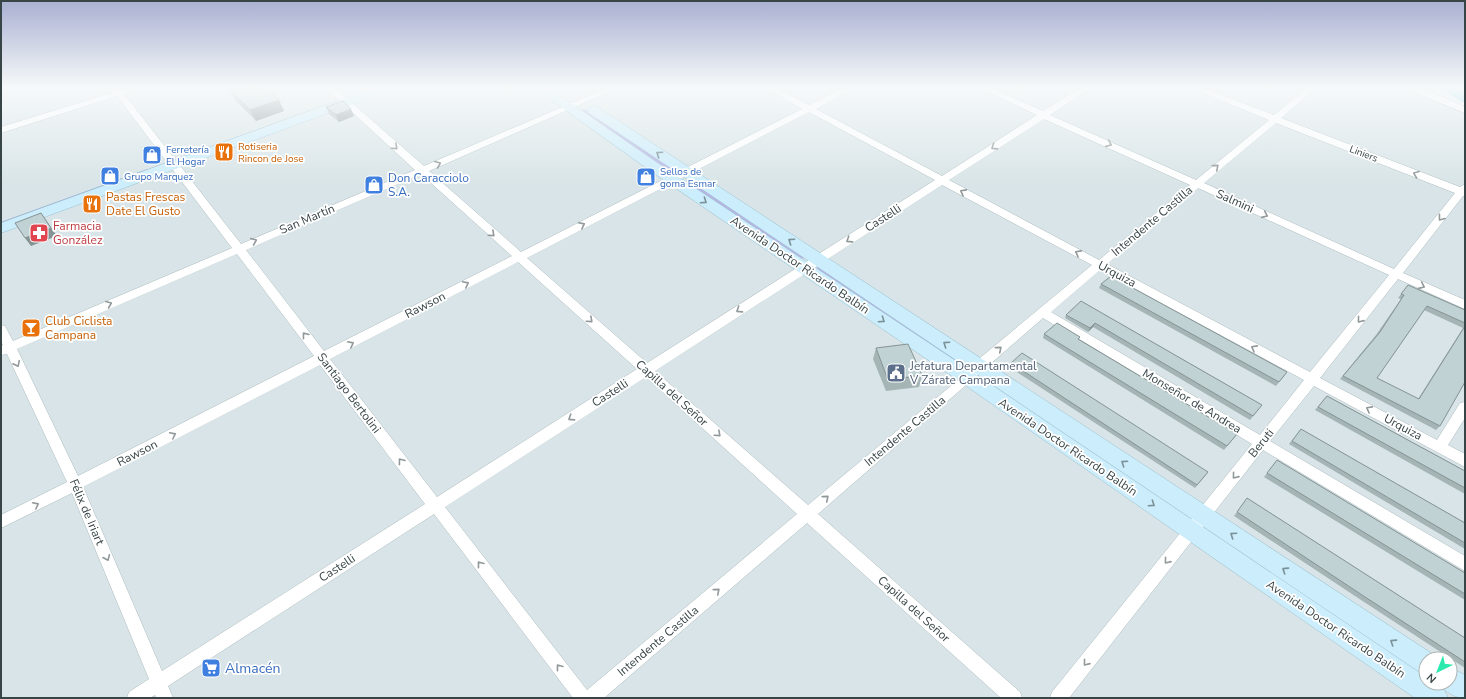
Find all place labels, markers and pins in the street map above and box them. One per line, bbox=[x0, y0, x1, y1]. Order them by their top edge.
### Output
place label: Rotiseria Rincon de Jose bbox=[238, 140, 304, 166]
restaurant icon: Rotiseria Rincon de Jose bbox=[213, 141, 235, 163]
place label: Ferretería El Hogar bbox=[166, 143, 209, 169]
shop icon: Ferretería El Hogar bbox=[141, 144, 163, 166]
shop icon: Grupo Marquez bbox=[99, 165, 121, 187]
place label: Sellos de goma Esmar bbox=[660, 165, 716, 191]
shop icon: Sellos de goma Esmar bbox=[635, 166, 657, 188]
place label: Grupo Marquez bbox=[124, 170, 194, 184]
place label: Don Caracciolo S.A. bbox=[388, 170, 469, 200]
shop icon: Don Caracciolo S.A. bbox=[363, 174, 385, 196]
place label: Pastas Frescas Date El Gusto bbox=[106, 189, 185, 219]
restaurant icon: Pastas Frescas Date El Gusto bbox=[81, 193, 103, 215]
place label: Farmacia González bbox=[53, 218, 103, 248]
pharmacy icon: Farmacia González bbox=[28, 222, 50, 244]
place label: Club Ciclista Campana bbox=[45, 313, 112, 343]
bar icon: Club Ciclista Campana bbox=[20, 317, 42, 339]
place label: Jefatura Departamental V Zárate Campana bbox=[909, 358, 1037, 388]
public building icon: Jefatura Departamental V Zárate Campana bbox=[885, 362, 907, 384]
supermarket icon: Almacén bbox=[200, 657, 222, 679]
place label: Almacén bbox=[225, 659, 281, 678]

